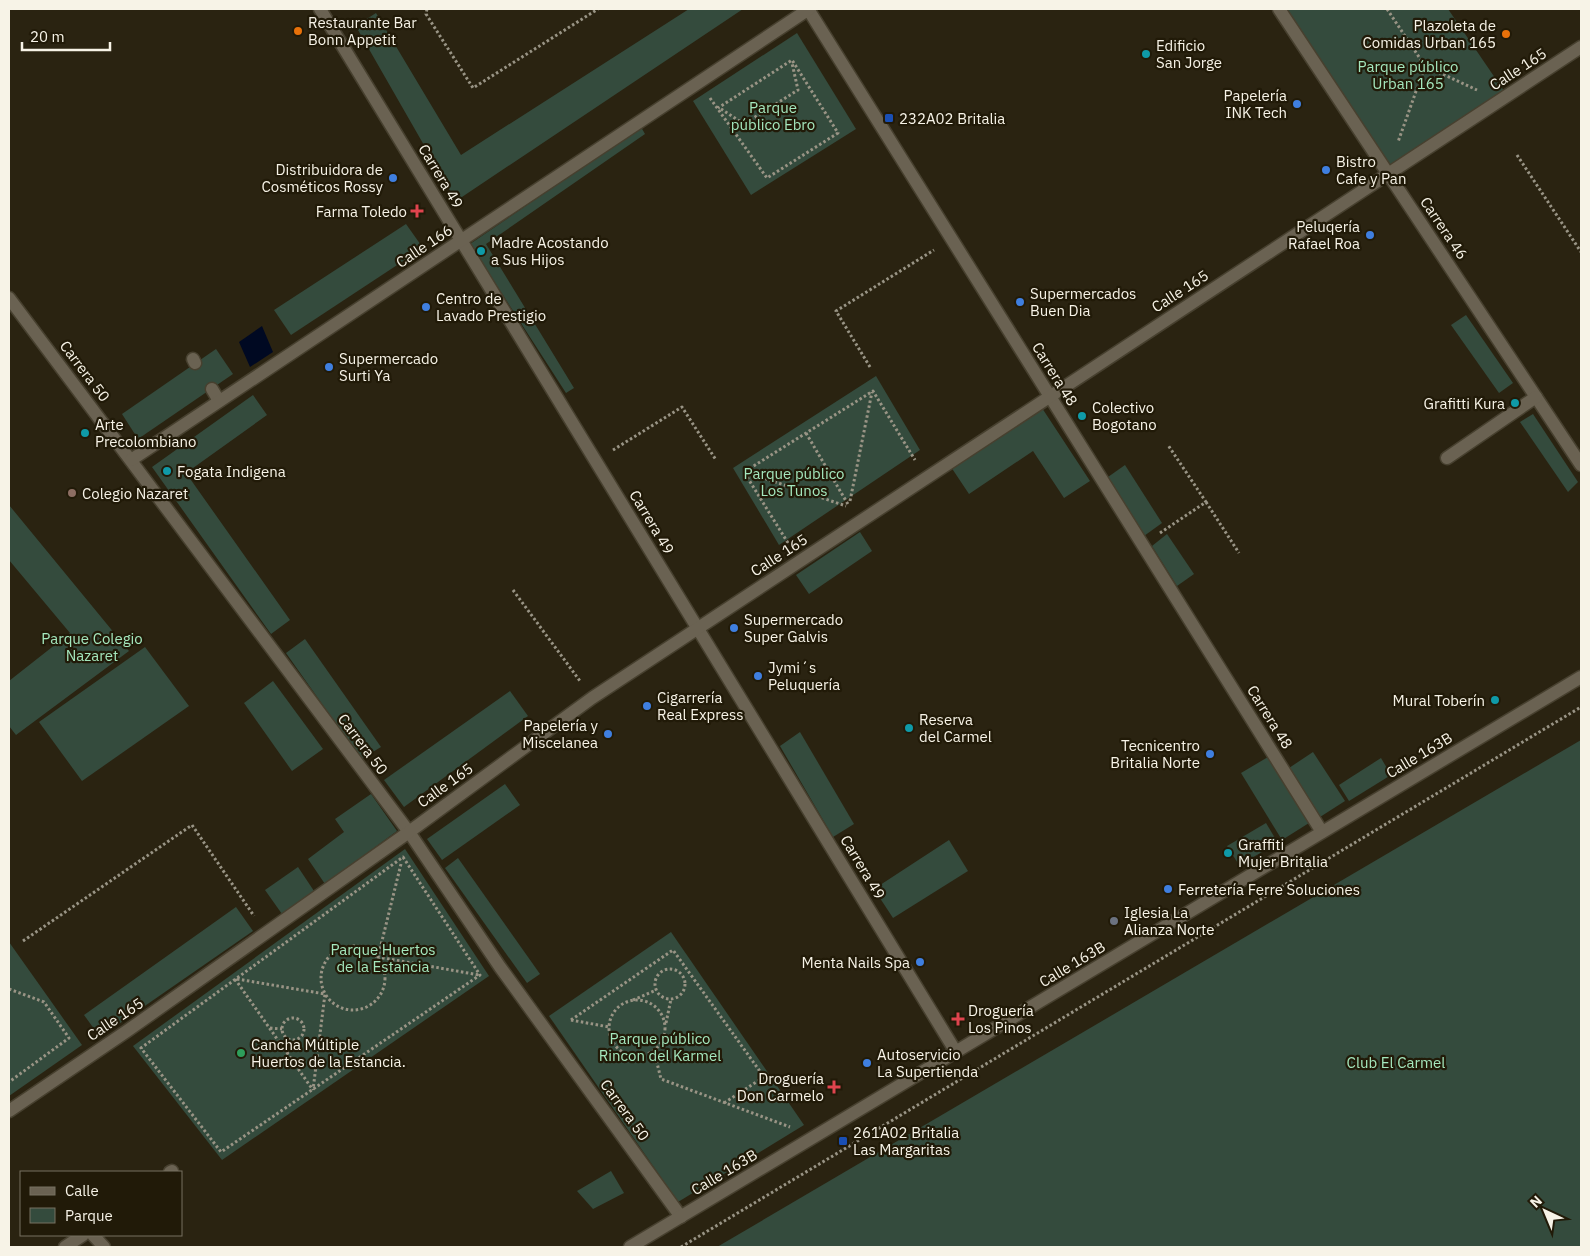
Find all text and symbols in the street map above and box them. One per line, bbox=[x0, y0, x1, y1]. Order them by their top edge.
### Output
place label: Restaurante Bar Bonn Appetit bbox=[308, 13, 417, 49]
place label: Plazoleta de Comidas Urban 165 bbox=[1362, 16, 1496, 52]
scale bar bbox=[22, 20, 110, 52]
marker: Restaurante Bar Bonn Appetit bbox=[292, 25, 304, 37]
text: 20 m bbox=[30, 27, 65, 46]
marker: Plazoleta de Comidas Urban 165 bbox=[1500, 28, 1512, 40]
place label: Edificio San Jorge bbox=[1156, 36, 1222, 72]
street label: Calle 165 bbox=[1486, 44, 1550, 94]
marker: Edificio San Jorge bbox=[1140, 48, 1152, 60]
park label: Parque público Urban 165 bbox=[1358, 57, 1458, 93]
place label: Papelería INK Tech bbox=[1224, 86, 1287, 122]
park label: Parque público Ebro bbox=[731, 98, 815, 134]
marker: Papelería INK Tech bbox=[1291, 98, 1303, 110]
place label: 232A02 Britalia bbox=[899, 109, 1005, 128]
marker: 232A02 Britalia bbox=[883, 112, 895, 124]
street label: Carrera 49 bbox=[414, 140, 468, 212]
place label: Bistro Cafe y Pan bbox=[1336, 152, 1406, 188]
place label: Distribuidora de Cosméticos Rossy bbox=[261, 160, 384, 196]
marker: Bistro Cafe y Pan bbox=[1320, 164, 1332, 176]
marker: Distribuidora de Cosméticos Rossy bbox=[387, 172, 399, 184]
street label: Carrera 46 bbox=[1416, 193, 1472, 263]
place label: Farma Toledo bbox=[316, 202, 407, 221]
marker: Farma Toledo bbox=[411, 205, 423, 217]
place label: Peluqería Rafael Roa bbox=[1288, 217, 1360, 253]
street label: Calle 166 bbox=[392, 220, 456, 272]
marker: Peluqería Rafael Roa bbox=[1364, 229, 1376, 241]
place label: Madre Acostando a Sus Hijos bbox=[491, 233, 609, 269]
marker: Madre Acostando a Sus Hijos bbox=[475, 245, 487, 257]
street label: Calle 165 bbox=[1148, 266, 1212, 316]
place label: Supermercados Buen Dia bbox=[1030, 284, 1136, 320]
place label: Centro de Lavado Prestigio bbox=[436, 289, 546, 325]
marker: Supermercados Buen Dia bbox=[1014, 296, 1026, 308]
marker: Centro de Lavado Prestigio bbox=[420, 301, 432, 313]
street label: Carrera 50 bbox=[56, 337, 114, 405]
street label: Carrera 48 bbox=[1028, 339, 1082, 409]
place label: Supermercado Surti Ya bbox=[339, 349, 438, 385]
marker: Supermercado Surti Ya bbox=[323, 361, 335, 373]
place label: Grafitti Kura bbox=[1424, 394, 1505, 413]
marker: Grafitti Kura bbox=[1509, 397, 1521, 409]
place label: Colectivo Bogotano bbox=[1092, 398, 1157, 434]
marker: Colectivo Bogotano bbox=[1076, 410, 1088, 422]
place label: Arte Precolombiano bbox=[95, 415, 196, 451]
marker: Arte Precolombiano bbox=[79, 427, 91, 439]
place label: Fogata Indigena bbox=[177, 462, 286, 481]
park label: Parque público Los Tunos bbox=[744, 464, 844, 500]
marker: Fogata Indigena bbox=[161, 465, 173, 477]
place label: Colegio Nazaret bbox=[82, 484, 188, 503]
street label: Carrera 49 bbox=[625, 486, 679, 558]
marker: Colegio Nazaret bbox=[66, 487, 78, 499]
street label: Calle 165 bbox=[747, 530, 811, 580]
place label: Supermercado Super Galvis bbox=[744, 610, 843, 646]
marker: Supermercado Super Galvis bbox=[728, 622, 740, 634]
park label: Parque Colegio Nazaret bbox=[41, 629, 143, 665]
place label: Jymi´s Peluquería bbox=[768, 658, 840, 694]
marker: Jymi´s Peluquería bbox=[752, 670, 764, 682]
street label: Carrera 48 bbox=[1243, 682, 1297, 752]
place label: Cigarrería Real Express bbox=[657, 688, 743, 724]
place label: Mural Toberín bbox=[1393, 691, 1485, 710]
marker: Mural Toberín bbox=[1489, 694, 1501, 706]
marker: Cigarrería Real Express bbox=[641, 700, 653, 712]
street label: Carrera 50 bbox=[334, 710, 392, 778]
place label: Reserva del Carmel bbox=[919, 710, 992, 746]
place label: Papelería y Miscelanea bbox=[522, 716, 599, 752]
marker: Reserva del Carmel bbox=[903, 722, 915, 734]
marker: Papelería y Miscelanea bbox=[602, 728, 614, 740]
street label: Calle 163B bbox=[1382, 728, 1456, 782]
place label: Tecnicentro Britalia Norte bbox=[1110, 736, 1200, 772]
marker: Tecnicentro Britalia Norte bbox=[1204, 748, 1216, 760]
street label: Calle 165 bbox=[413, 758, 477, 812]
street label: Carrera 49 bbox=[836, 831, 890, 903]
place label: Graffiti Mujer Britalia bbox=[1238, 835, 1328, 871]
marker: Graffiti Mujer Britalia bbox=[1222, 847, 1234, 859]
place label: Ferretería Ferre Soluciones bbox=[1178, 880, 1360, 899]
marker: Ferretería Ferre Soluciones bbox=[1162, 883, 1174, 895]
place label: Iglesia La Alianza Norte bbox=[1124, 903, 1215, 939]
marker: Iglesia La Alianza Norte bbox=[1108, 915, 1120, 927]
street label: Calle 163B bbox=[1035, 937, 1109, 991]
park label: Parque Huertos de la Estancia bbox=[330, 940, 436, 976]
place label: Menta Nails Spa bbox=[802, 953, 910, 972]
marker: Menta Nails Spa bbox=[914, 956, 926, 968]
street label: Calle 165 bbox=[83, 993, 147, 1045]
place label: Droguería Los Pinos bbox=[968, 1001, 1034, 1037]
marker: Droguería Los Pinos bbox=[952, 1013, 964, 1025]
park label: Parque público Rincon del Karmel bbox=[599, 1029, 721, 1065]
place label: Cancha Múltiple Huertos de la Estancia. bbox=[251, 1035, 406, 1071]
place label: Autoservicio La Supertienda bbox=[877, 1045, 978, 1081]
marker: Cancha Múltiple Huertos de la Estancia. bbox=[235, 1047, 247, 1059]
park label: Club El Carmel bbox=[1347, 1053, 1445, 1072]
marker: Autoservicio La Supertienda bbox=[861, 1057, 873, 1069]
place label: Droguería Don Carmelo bbox=[737, 1069, 824, 1105]
street label: Carrera 50 bbox=[596, 1075, 654, 1145]
marker: Droguería Don Carmelo bbox=[828, 1081, 840, 1093]
place label: 261A02 Britalia Las Margaritas bbox=[853, 1123, 959, 1159]
marker: 261A02 Britalia Las Margaritas bbox=[837, 1135, 849, 1147]
street label: Calle 163B bbox=[687, 1145, 761, 1199]
legend bbox=[20, 1171, 182, 1236]
text: Calle bbox=[65, 1181, 99, 1200]
north arrow bbox=[1520, 1186, 1570, 1236]
text: N bbox=[1526, 1192, 1546, 1212]
text: Parque bbox=[65, 1206, 113, 1225]

